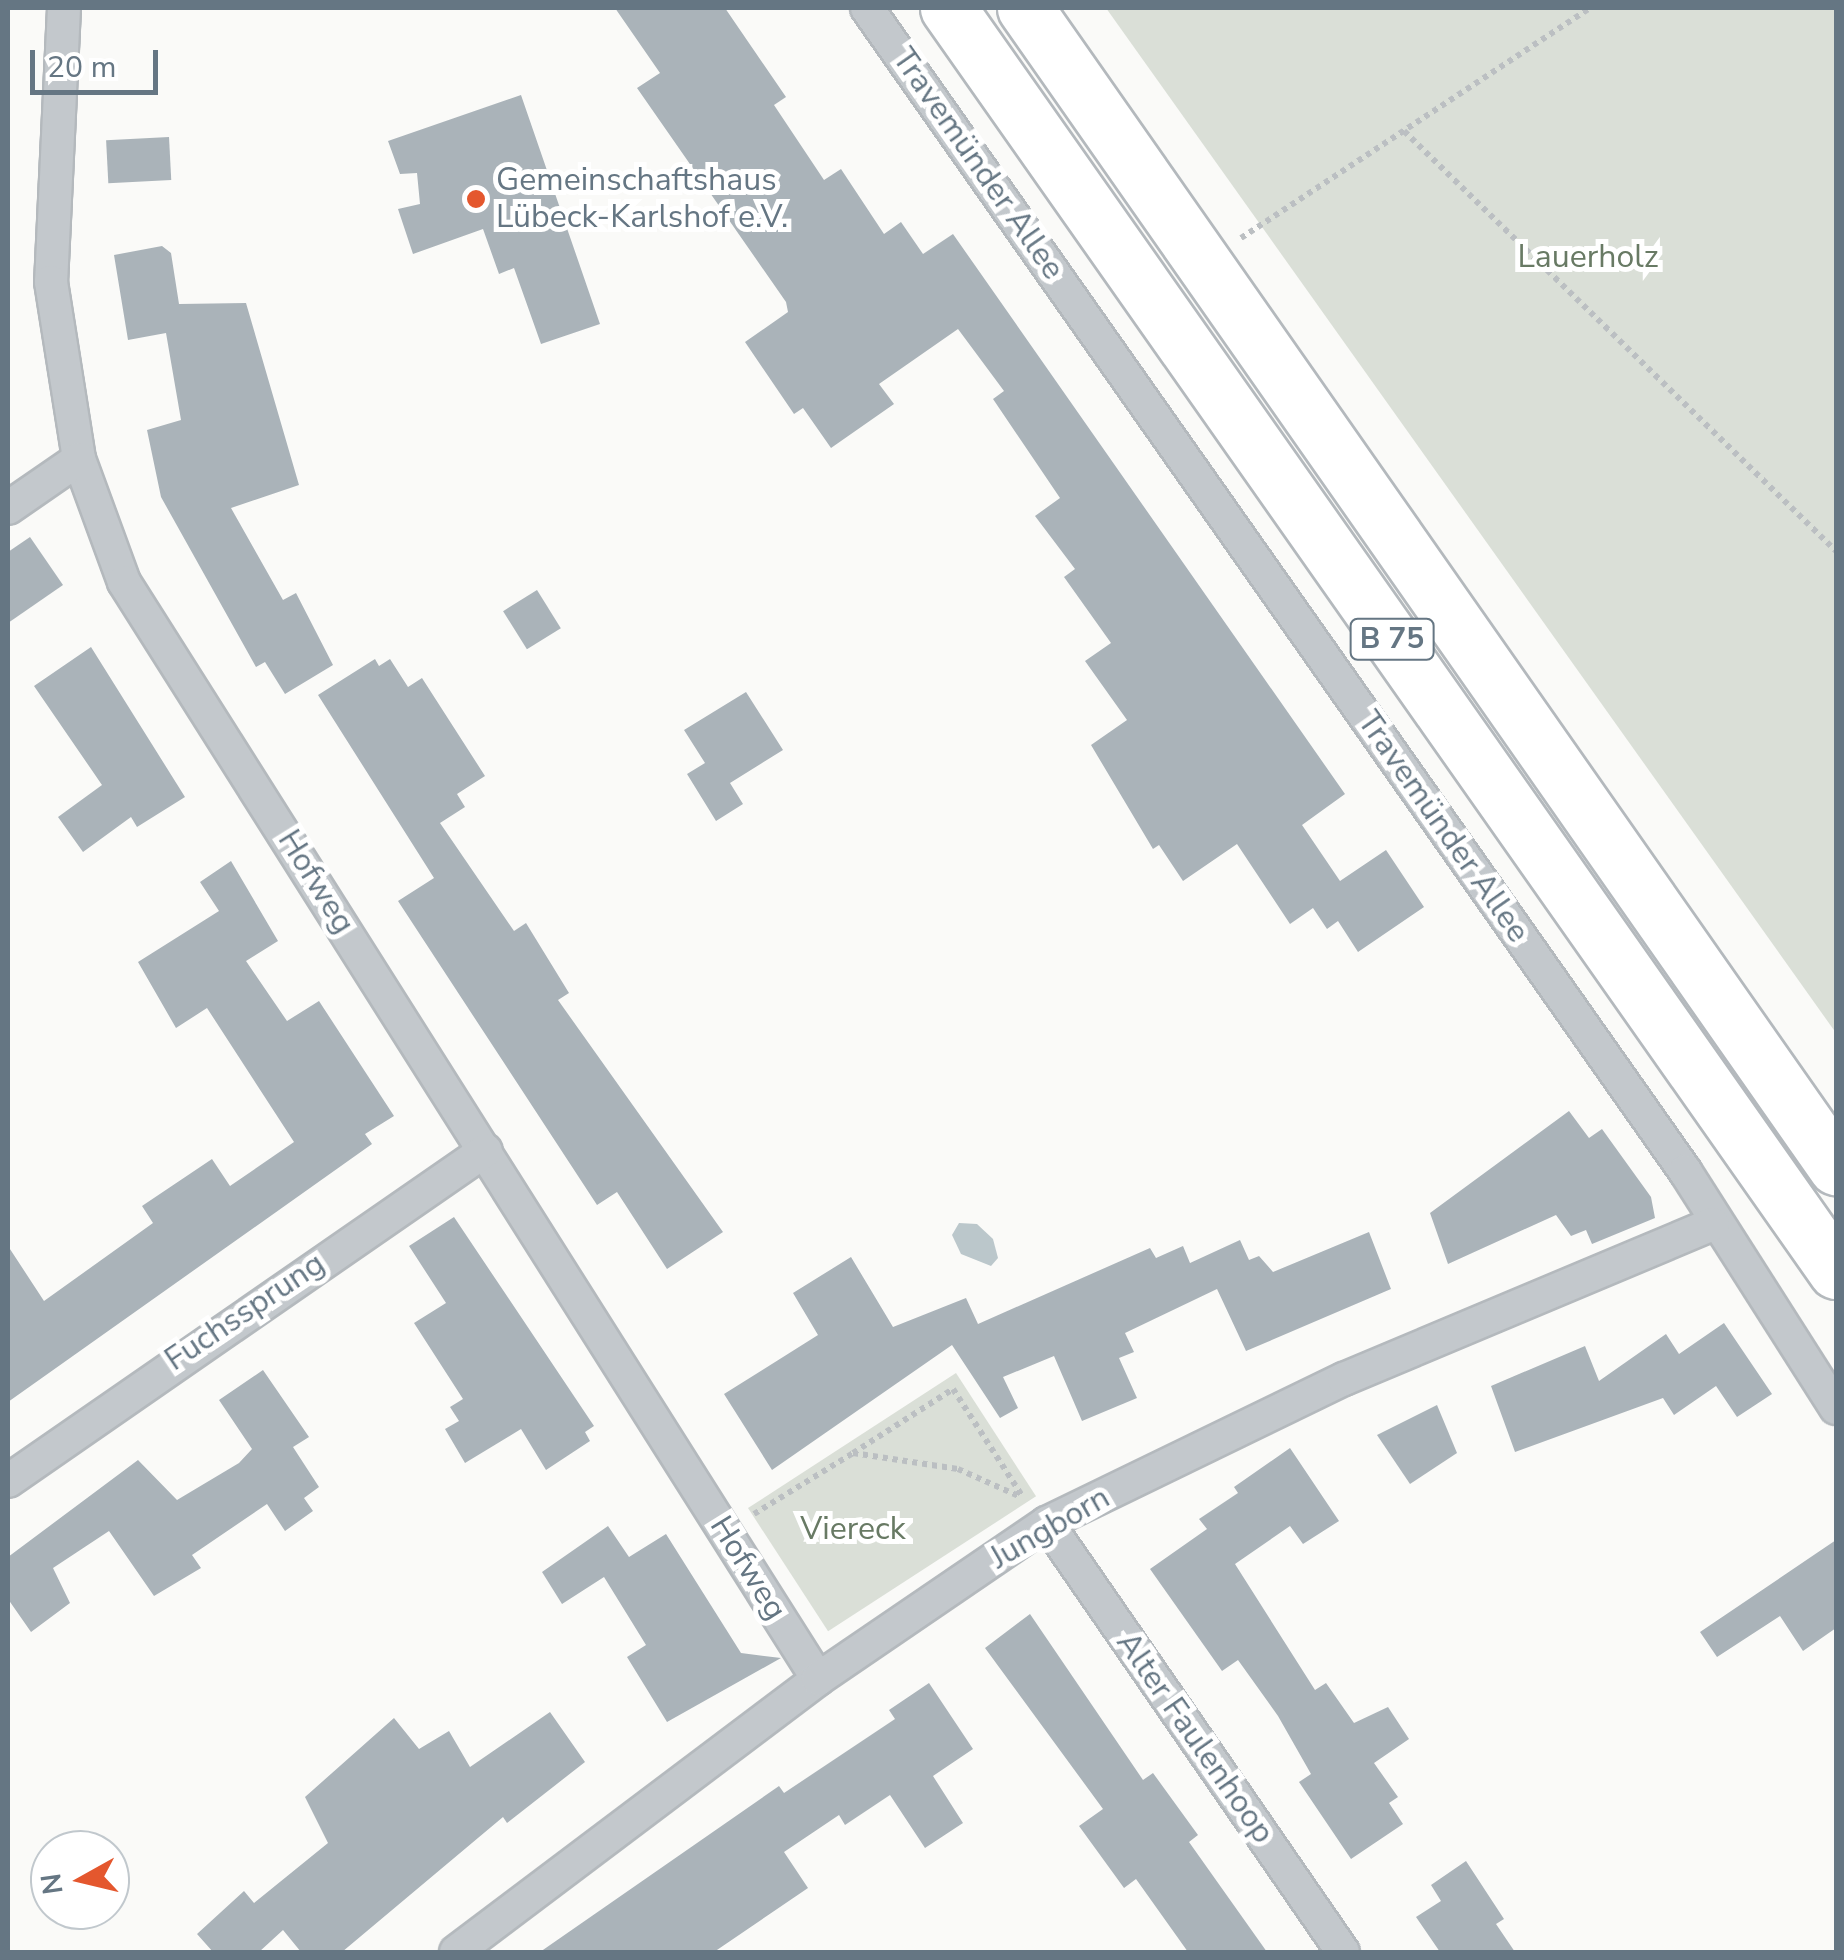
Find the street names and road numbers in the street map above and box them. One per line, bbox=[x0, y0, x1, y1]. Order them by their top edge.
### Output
street label: Travemünder Allee bbox=[884, 41, 1072, 287]
road number: B 75 bbox=[1350, 614, 1434, 664]
street label: Travemünder Allee bbox=[1349, 704, 1537, 950]
street label: Hofweg bbox=[269, 823, 363, 941]
street label: Fuchssprung bbox=[158, 1245, 332, 1379]
street label: Jungborn bbox=[984, 1479, 1116, 1577]
street label: Hofweg bbox=[701, 1509, 795, 1627]
street label: Alter Faulenhoop bbox=[1108, 1625, 1282, 1851]

